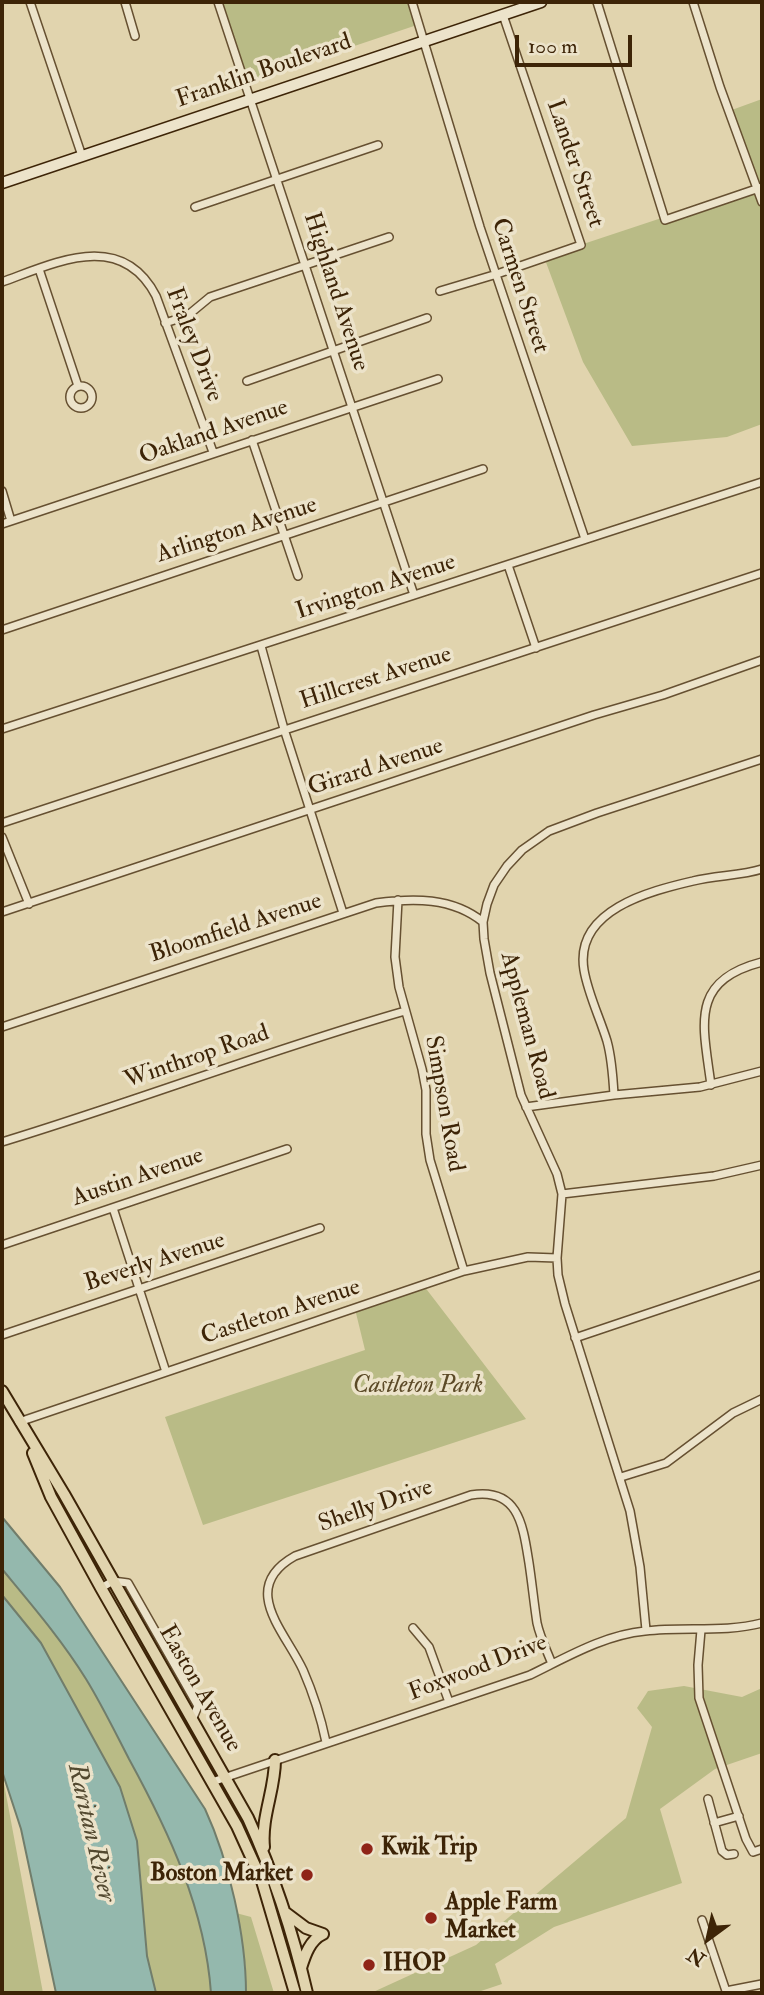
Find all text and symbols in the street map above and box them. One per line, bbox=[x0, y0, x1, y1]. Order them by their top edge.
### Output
scale bar bbox=[519, 21, 636, 65]
street label: Franklin Boulevard bbox=[173, 28, 355, 116]
text: 100 m bbox=[528, 33, 578, 60]
street label: Lander Street bbox=[539, 96, 609, 232]
street label: Highland Avenue bbox=[296, 209, 374, 375]
street label: Carmen Street bbox=[484, 215, 554, 357]
street label: Fraley Drive bbox=[158, 284, 228, 406]
street label: Oakland Avenue bbox=[136, 394, 292, 472]
street label: Arlington Avenue bbox=[153, 492, 321, 570]
street label: Irvington Avenue bbox=[293, 549, 459, 627]
street label: Hillcrest Avenue bbox=[297, 641, 455, 717]
street label: Girard Avenue bbox=[305, 733, 447, 803]
street label: Bloomfield Avenue bbox=[146, 888, 326, 970]
street label: Appleman Road bbox=[492, 949, 560, 1103]
street label: Winthrop Road bbox=[121, 1020, 273, 1096]
street label: Simpson Road bbox=[417, 1034, 469, 1174]
street label: Austin Avenue bbox=[69, 1142, 207, 1214]
street label: Beverly Avenue bbox=[81, 1227, 229, 1299]
street label: Castleton Avenue bbox=[198, 1274, 364, 1352]
park label: Castleton Park bbox=[353, 1373, 483, 1401]
street label: Shelly Drive bbox=[315, 1474, 437, 1540]
street label: Easton Avenue bbox=[151, 1621, 247, 1757]
street label: Foxwood Drive bbox=[405, 1629, 551, 1709]
water label: Raritan River bbox=[59, 1761, 121, 1905]
place label: Kwik Trip bbox=[381, 1835, 477, 1863]
marker: Kwik Trip bbox=[359, 1841, 375, 1857]
place label: Boston Market bbox=[150, 1861, 293, 1889]
marker: Boston Market bbox=[299, 1867, 315, 1883]
place label: Apple Farm Market bbox=[445, 1890, 557, 1946]
north arrow bbox=[673, 1904, 743, 1974]
marker: Apple Farm Market bbox=[423, 1910, 439, 1926]
text: N bbox=[683, 1942, 710, 1971]
place label: IHOP bbox=[383, 1951, 446, 1979]
marker: IHOP bbox=[361, 1957, 377, 1973]

